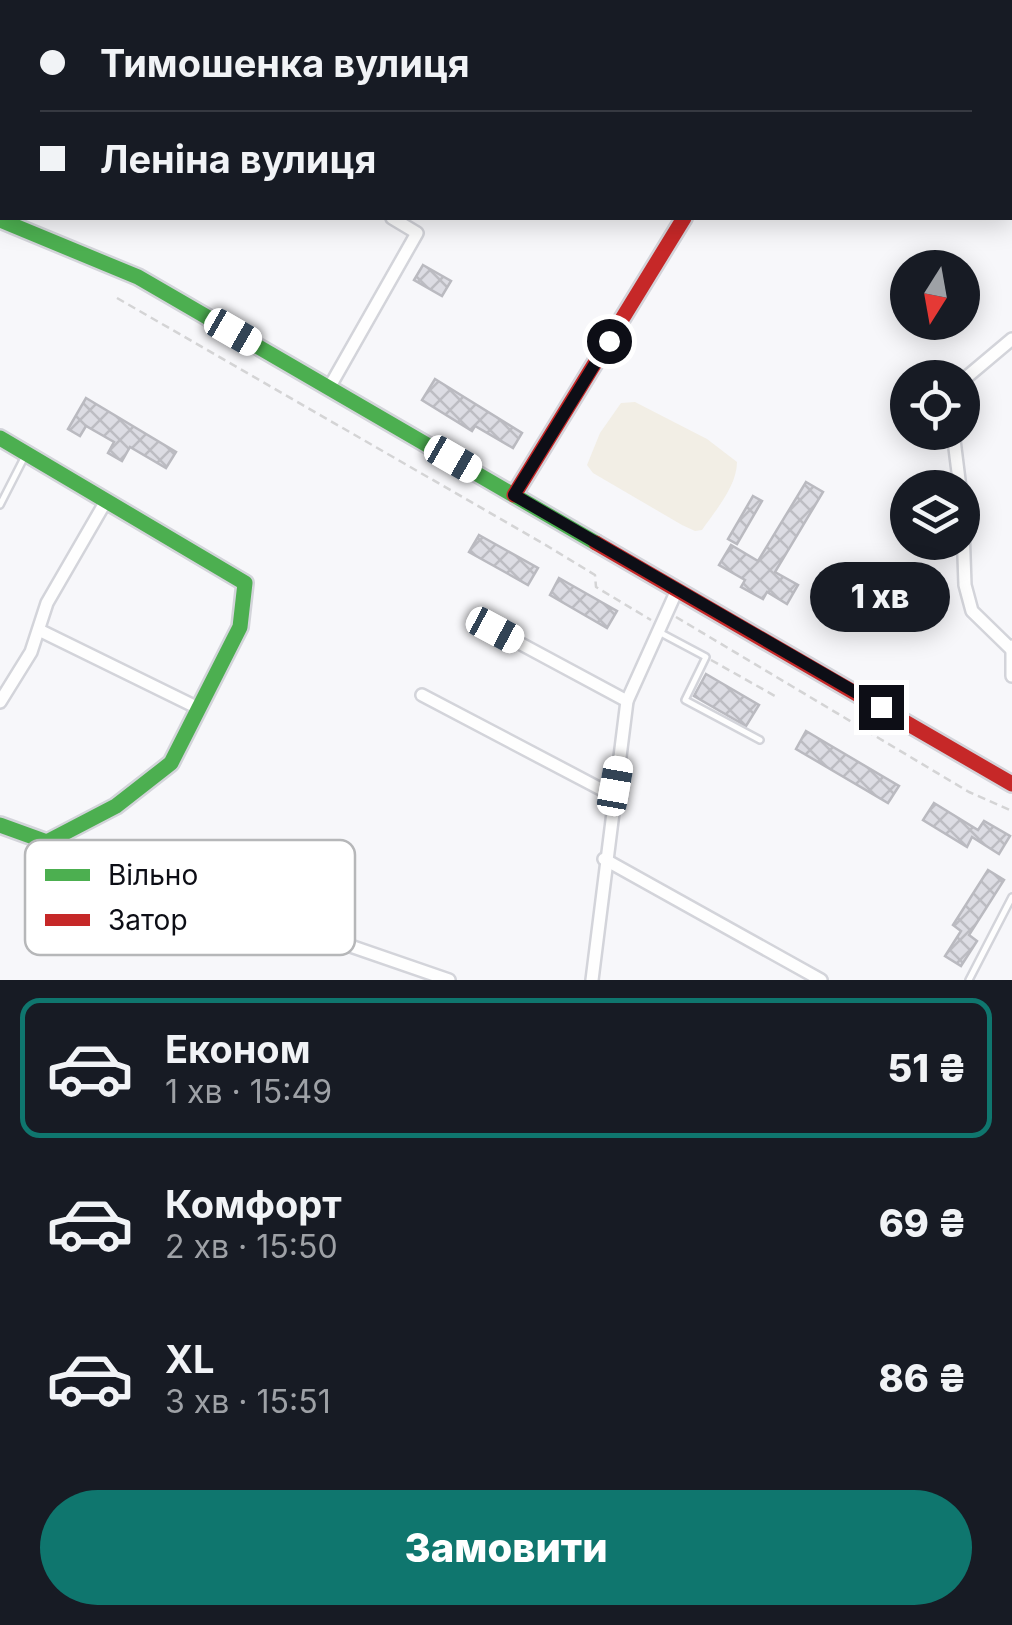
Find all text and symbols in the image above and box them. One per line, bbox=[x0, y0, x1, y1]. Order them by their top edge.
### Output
text: Тимошенка вулиця bbox=[100, 40, 470, 86]
text: Леніна вулиця bbox=[100, 136, 376, 182]
north arrow bbox=[890, 250, 980, 340]
map controls bbox=[890, 250, 980, 560]
car bbox=[200, 304, 266, 360]
route start bbox=[587, 319, 632, 364]
button: locate bbox=[890, 360, 980, 450]
car bbox=[420, 431, 486, 487]
button: layers bbox=[890, 470, 980, 560]
callout: 1 хв bbox=[811, 562, 951, 632]
text: 1 хв bbox=[851, 577, 909, 616]
car bbox=[461, 603, 529, 657]
route end bbox=[859, 685, 904, 730]
car bbox=[595, 754, 635, 818]
legend bbox=[25, 840, 355, 955]
text: Вільно bbox=[108, 858, 198, 892]
text: Затор bbox=[108, 903, 188, 937]
icon: car bbox=[45, 1023, 135, 1113]
text: Економ bbox=[165, 1026, 311, 1072]
text: 51 ₴ bbox=[887, 1045, 967, 1091]
text: 1 хв · 15:49 bbox=[165, 1072, 332, 1111]
icon: car bbox=[45, 1178, 135, 1268]
text: Комфорт bbox=[165, 1181, 342, 1227]
text: 69 ₴ bbox=[879, 1200, 967, 1246]
text: 2 хв · 15:50 bbox=[165, 1227, 338, 1266]
icon: car bbox=[45, 1333, 135, 1423]
text: XL bbox=[165, 1336, 215, 1382]
text: 86 ₴ bbox=[879, 1355, 967, 1401]
text: 3 хв · 15:51 bbox=[165, 1382, 331, 1421]
button: Замовити bbox=[40, 1490, 972, 1605]

